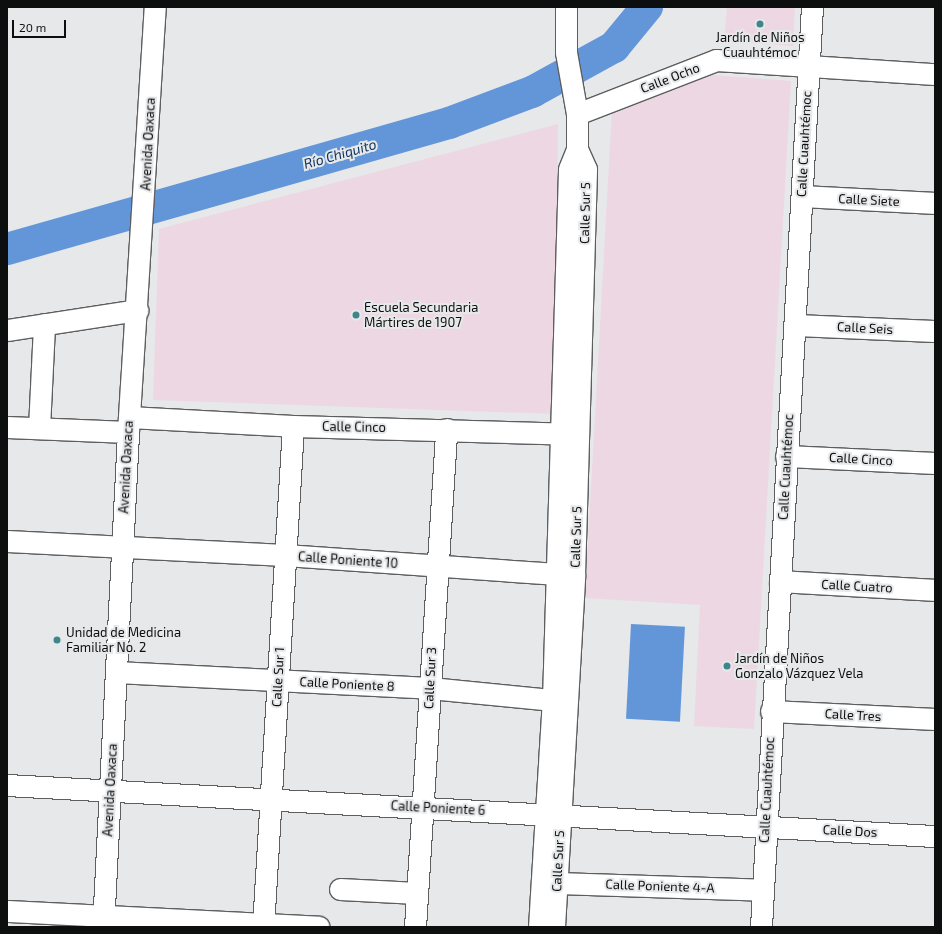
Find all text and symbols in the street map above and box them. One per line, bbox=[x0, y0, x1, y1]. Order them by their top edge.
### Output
scale bar bbox=[14, 12, 68, 38]
marker: Jardín de Niños Cuauhtémoc bbox=[755, 19, 765, 29]
text: 20 m bbox=[19, 20, 46, 34]
place label: Jardín de Niños Cuauhtémoc bbox=[715, 30, 805, 61]
street label: Calle Ocho bbox=[638, 60, 702, 96]
street label: Calle Cuauhtémoc bbox=[793, 91, 815, 197]
street label: Avenida Oaxaca bbox=[138, 97, 158, 191]
water label: Río Chiquito bbox=[302, 136, 378, 172]
street label: Calle Sur 5 bbox=[577, 182, 593, 244]
street label: Calle Siete bbox=[838, 191, 900, 209]
place label: Escuela Secundaria Mártires de 1907 bbox=[364, 300, 478, 331]
marker: Escuela Secundaria Mártires de 1907 bbox=[351, 310, 361, 320]
street label: Calle Seis bbox=[837, 319, 893, 337]
street label: Calle Cuauhtémoc bbox=[775, 414, 797, 520]
street label: Calle Cinco bbox=[322, 419, 386, 435]
street label: Avenida Oaxaca bbox=[116, 420, 136, 514]
street label: Calle Cinco bbox=[829, 450, 893, 468]
street label: Calle Sur 5 bbox=[567, 506, 585, 568]
street label: Calle Poniente 10 bbox=[297, 549, 399, 571]
street label: Calle Cuatro bbox=[821, 576, 893, 596]
place label: Unidad de Medicina Familiar No. 2 bbox=[66, 625, 181, 656]
marker: Unidad de Medicina Familiar No. 2 bbox=[51, 634, 63, 646]
street label: Calle Sur 1 bbox=[269, 647, 287, 707]
street label: Calle Sur 3 bbox=[421, 647, 439, 709]
place label: Jardín de Niños Gonzalo Vázquez Vela bbox=[735, 651, 864, 682]
marker: Jardín de Niños Gonzalo Vázquez Vela bbox=[722, 661, 732, 671]
street label: Calle Poniente 8 bbox=[299, 674, 395, 694]
street label: Calle Tres bbox=[824, 706, 882, 724]
street label: Calle Cuauhtémoc bbox=[756, 737, 778, 843]
street label: Avenida Oaxaca bbox=[100, 743, 120, 837]
street label: Calle Poniente 6 bbox=[390, 798, 486, 818]
street label: Calle Dos bbox=[822, 822, 878, 840]
street label: Calle Sur 5 bbox=[549, 830, 567, 892]
street label: Calle Poniente 4-A bbox=[605, 876, 715, 896]

